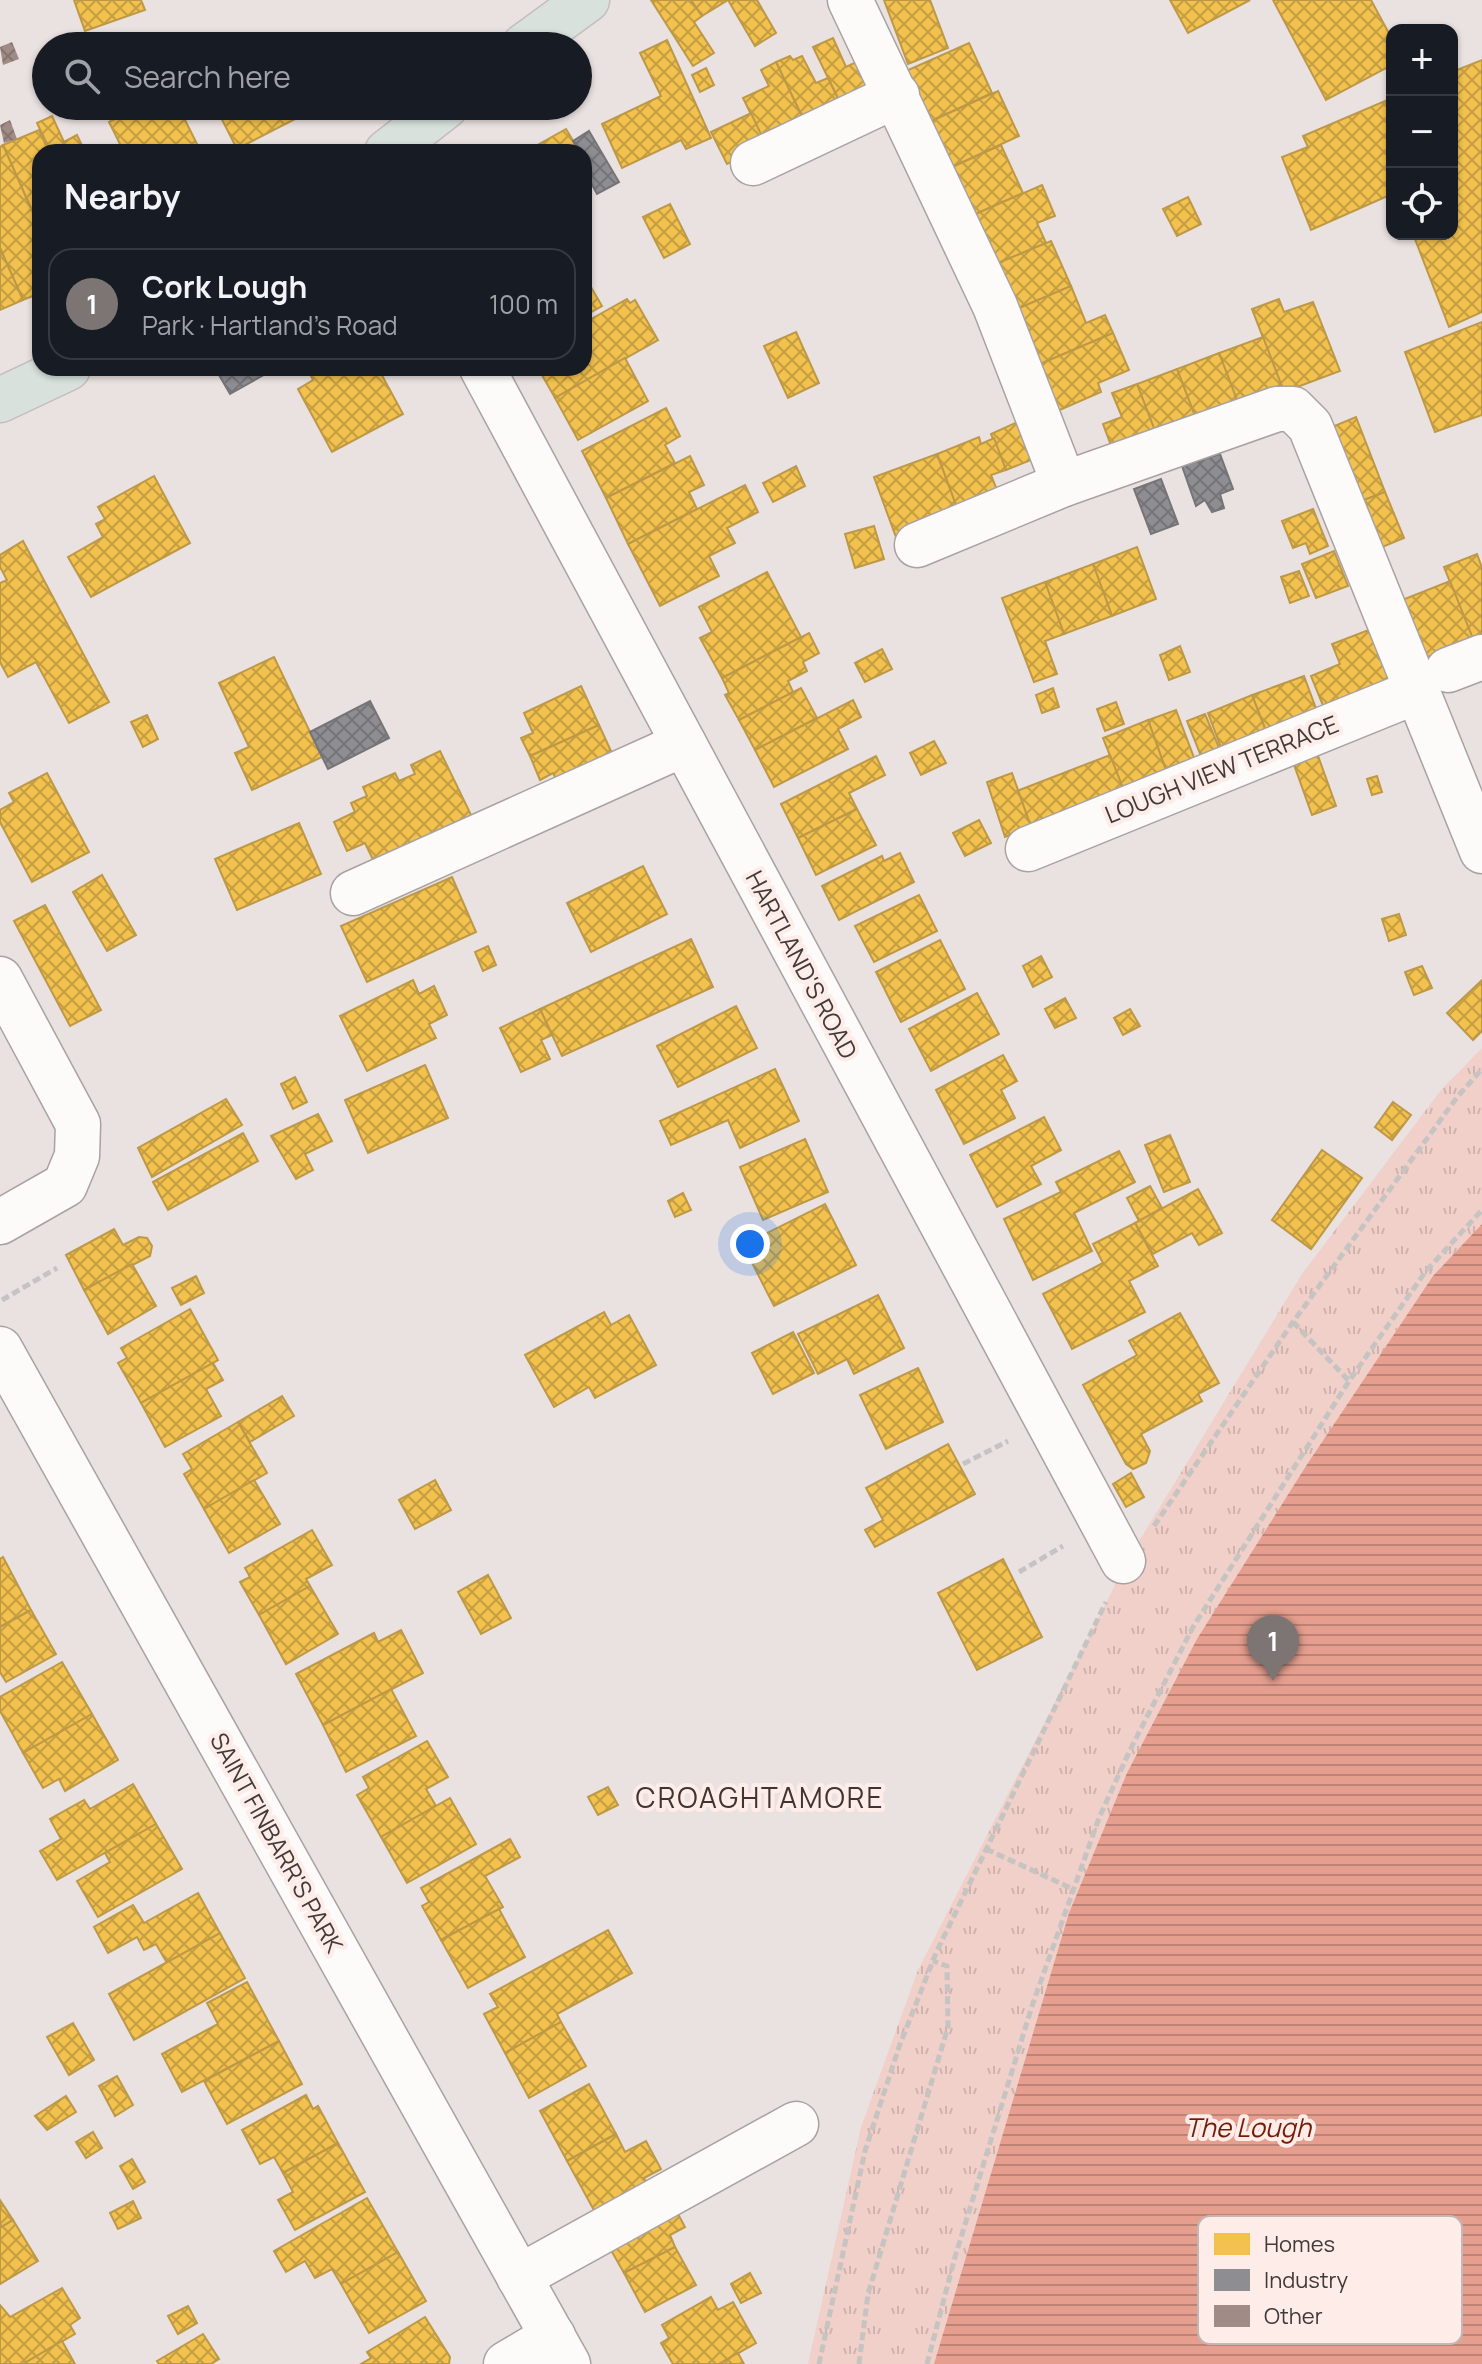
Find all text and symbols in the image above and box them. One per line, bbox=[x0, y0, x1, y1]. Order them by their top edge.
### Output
map controls bbox=[1386, 24, 1458, 240]
button: + bbox=[1386, 24, 1458, 96]
search box bbox=[32, 32, 592, 120]
icon: search bbox=[60, 54, 104, 98]
text: Search here bbox=[124, 56, 291, 97]
button: − bbox=[1386, 96, 1458, 168]
button: locate bbox=[1386, 168, 1458, 240]
text: Nearby bbox=[64, 173, 180, 219]
text: Cork Lough bbox=[142, 266, 307, 307]
text: 1 bbox=[86, 286, 98, 322]
text: 100 m bbox=[489, 286, 558, 322]
text: Park · Hartland's Road bbox=[142, 307, 398, 343]
street label: LOUGH VIEW TERRACE bbox=[1100, 707, 1343, 831]
street label: HARTLAND'S ROAD bbox=[739, 864, 866, 1064]
your location bbox=[730, 1224, 770, 1264]
pin: 1 bbox=[1247, 1615, 1299, 1681]
street label: SAINT FINBARR'S PARK bbox=[203, 1726, 352, 1959]
district label: CROAGHTAMORE bbox=[636, 1778, 884, 1816]
water label: The Lough bbox=[1185, 2109, 1313, 2145]
legend bbox=[1198, 2216, 1462, 2344]
text: Homes bbox=[1264, 2229, 1335, 2259]
text: Industry bbox=[1264, 2265, 1348, 2295]
text: Other bbox=[1264, 2301, 1323, 2331]

